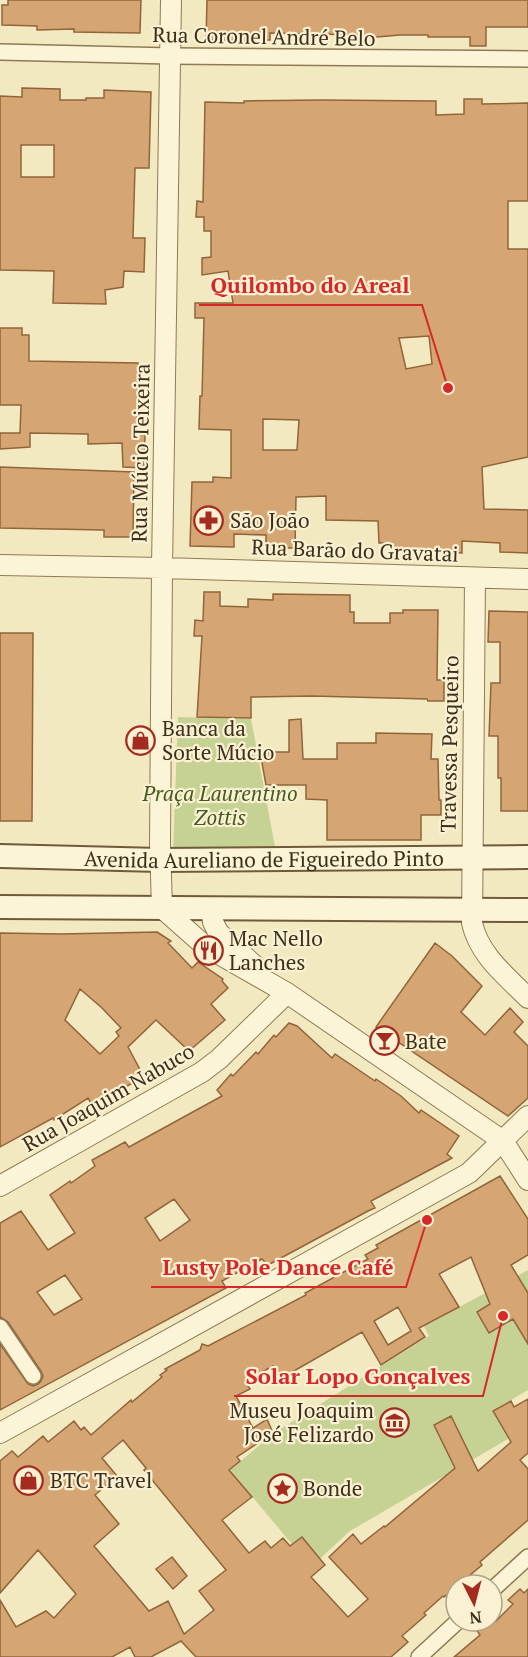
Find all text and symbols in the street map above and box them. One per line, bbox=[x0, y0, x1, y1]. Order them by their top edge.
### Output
street label: Rua Coronel André Belo bbox=[152, 20, 376, 52]
callout: Quilombo do Areal bbox=[199, 265, 422, 305]
text: Quilombo do Areal bbox=[210, 270, 410, 299]
street label: Rua Múcio Teixeira bbox=[124, 363, 156, 543]
pharmacy icon: São João bbox=[193, 504, 225, 536]
place label: São João bbox=[230, 506, 310, 534]
street label: Rua Barão do Gravatai bbox=[251, 532, 459, 568]
street label: Travessa Pesqueiro bbox=[433, 655, 465, 833]
place label: Banca da Sorte Múcio bbox=[162, 714, 274, 766]
shop icon: Banca da Sorte Múcio bbox=[125, 724, 157, 756]
park label: Praça Laurentino Zottis bbox=[141, 779, 298, 831]
street label: Avenida Aureliano de Figueiredo Pinto bbox=[84, 844, 444, 874]
place label: Mac Nello Lanches bbox=[229, 924, 323, 976]
restaurant icon: Mac Nello Lanches bbox=[192, 934, 224, 966]
bar icon: Bate bbox=[368, 1025, 400, 1057]
place label: Bate bbox=[405, 1027, 447, 1055]
street label: Rua Joaquim Nabuco bbox=[17, 1036, 199, 1158]
callout: Lusty Pole Dance Café bbox=[151, 1247, 406, 1287]
text: Lusty Pole Dance Café bbox=[162, 1252, 394, 1281]
callout: Solar Lopo Gonçalves bbox=[234, 1356, 483, 1396]
text: Solar Lopo Gonçalves bbox=[246, 1361, 471, 1390]
place label: Museu Joaquim José Felizardo bbox=[230, 1396, 374, 1448]
museum icon: Museu Joaquim José Felizardo bbox=[379, 1406, 411, 1438]
shop icon: BTC Travel bbox=[13, 1464, 45, 1496]
place label: BTC Travel bbox=[50, 1466, 152, 1494]
place icon: Bonde bbox=[266, 1472, 298, 1504]
place label: Bonde bbox=[303, 1474, 362, 1502]
north arrow bbox=[444, 1573, 504, 1633]
text: N bbox=[468, 1606, 483, 1629]

